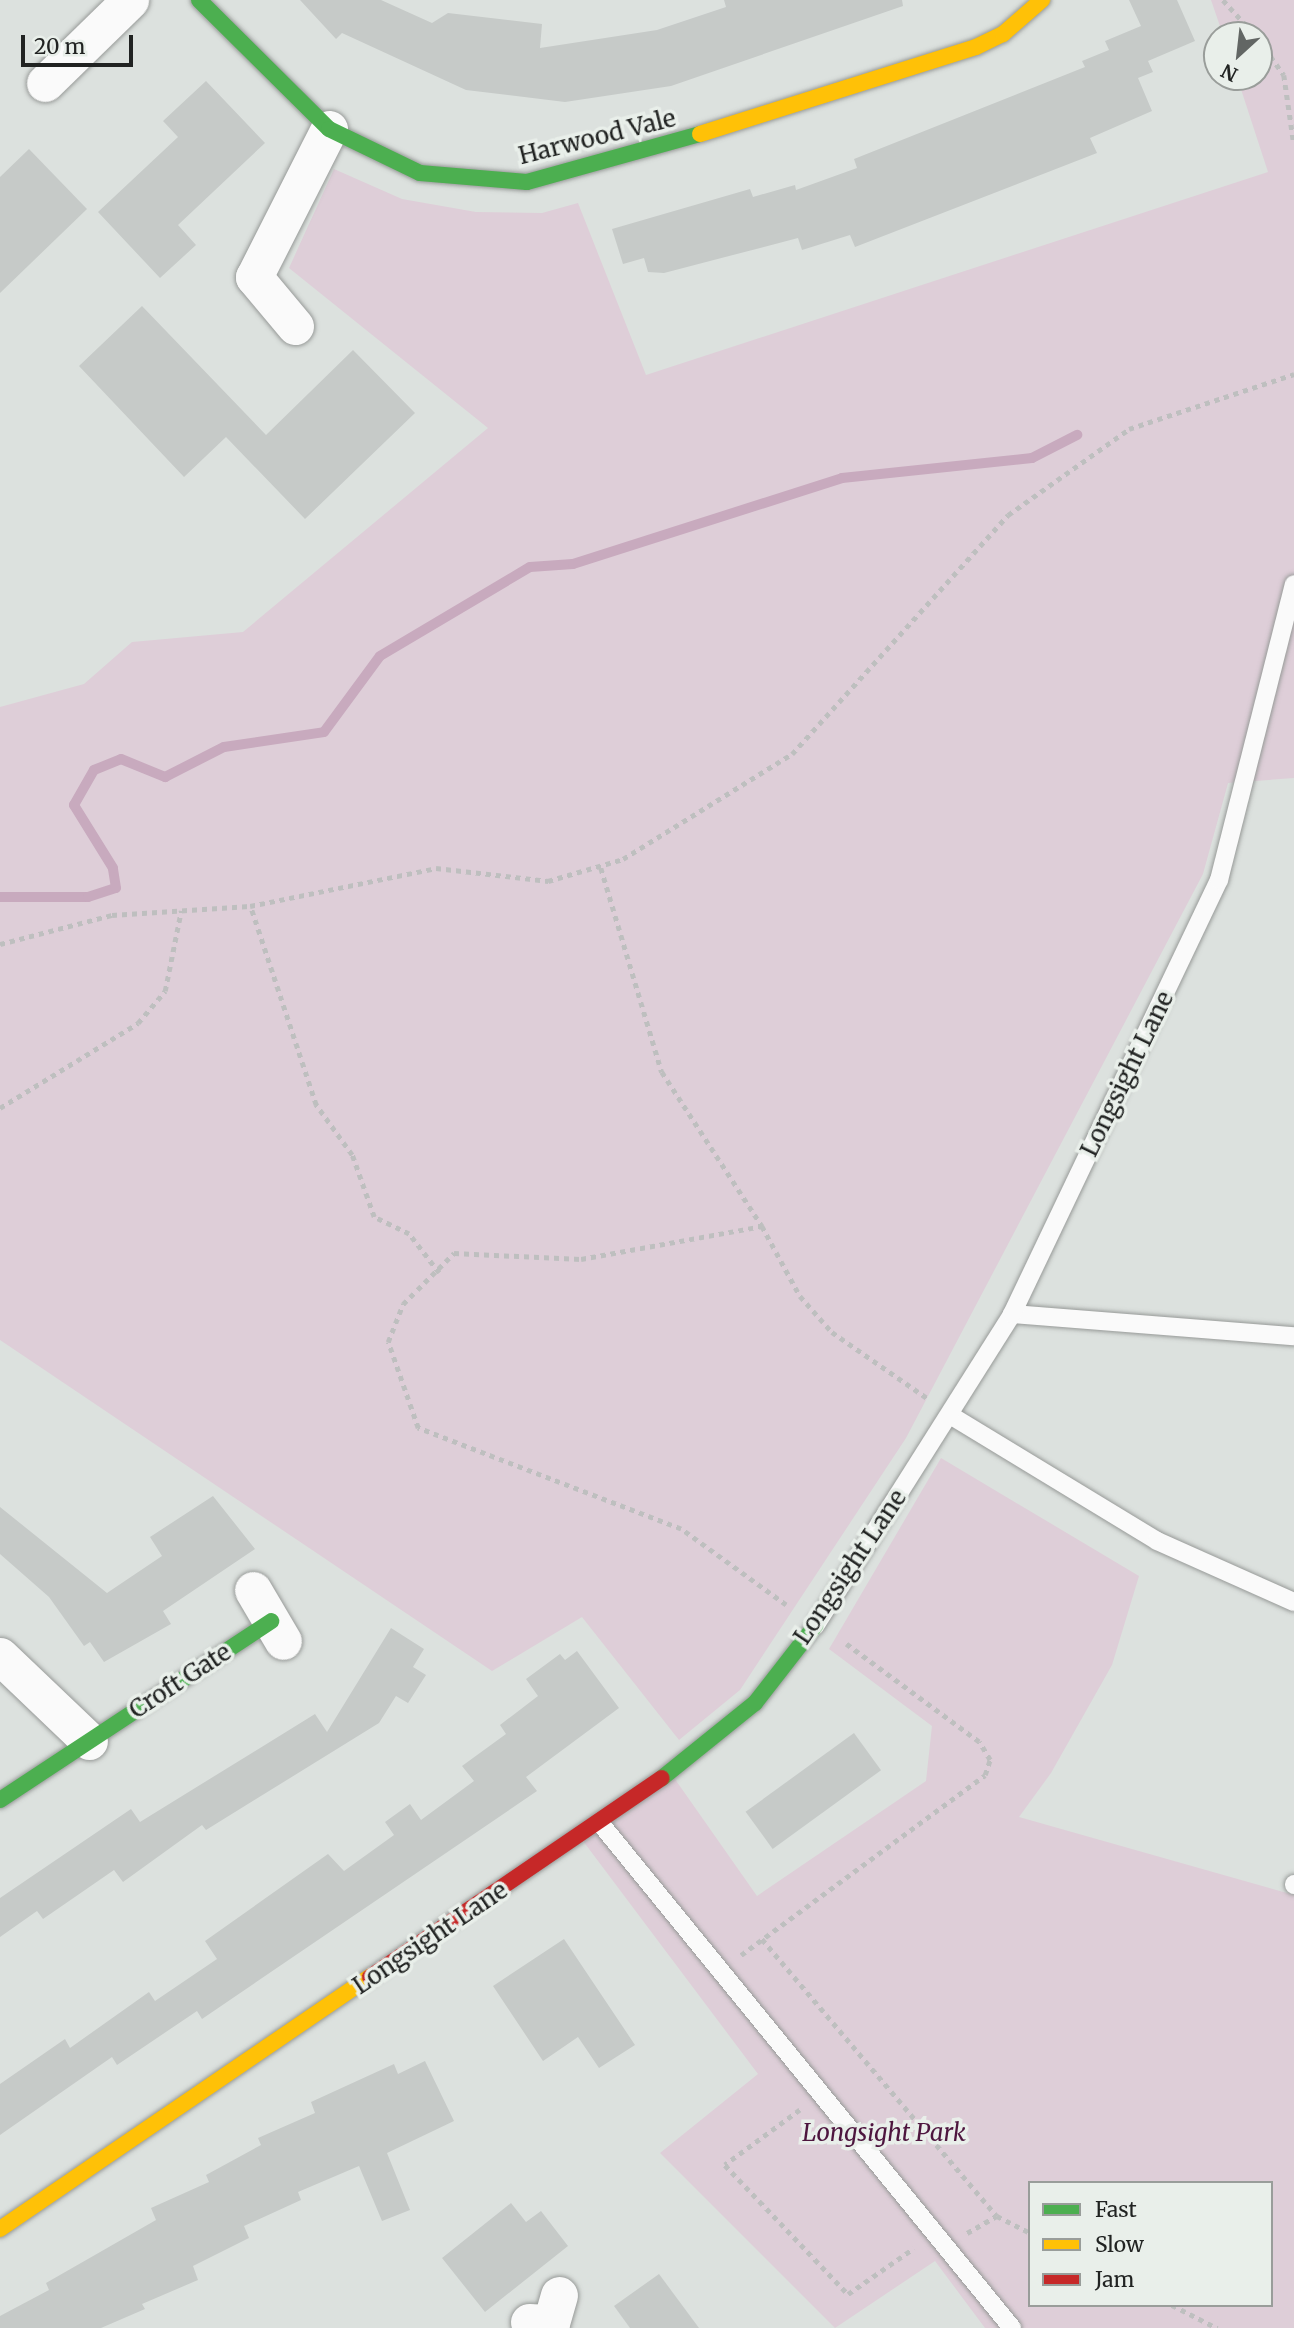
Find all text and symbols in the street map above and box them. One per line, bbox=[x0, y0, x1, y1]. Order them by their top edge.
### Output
scale bar bbox=[24, 21, 136, 65]
north arrow bbox=[1203, 21, 1273, 91]
text: 20 m bbox=[34, 33, 85, 60]
text: N bbox=[1217, 59, 1242, 87]
street label: Harwood Vale bbox=[516, 104, 678, 170]
street label: Longsight Lane bbox=[1075, 987, 1179, 1161]
street label: Longsight Lane bbox=[788, 1484, 912, 1650]
street label: Croft Gate bbox=[124, 1638, 236, 1724]
street label: Longsight Lane bbox=[347, 1876, 513, 2000]
park label: Longsight Park bbox=[802, 2119, 966, 2147]
legend bbox=[1028, 2181, 1273, 2307]
text: Fast bbox=[1095, 2196, 1137, 2223]
text: Slow bbox=[1095, 2231, 1144, 2258]
text: Jam bbox=[1095, 2266, 1134, 2293]

